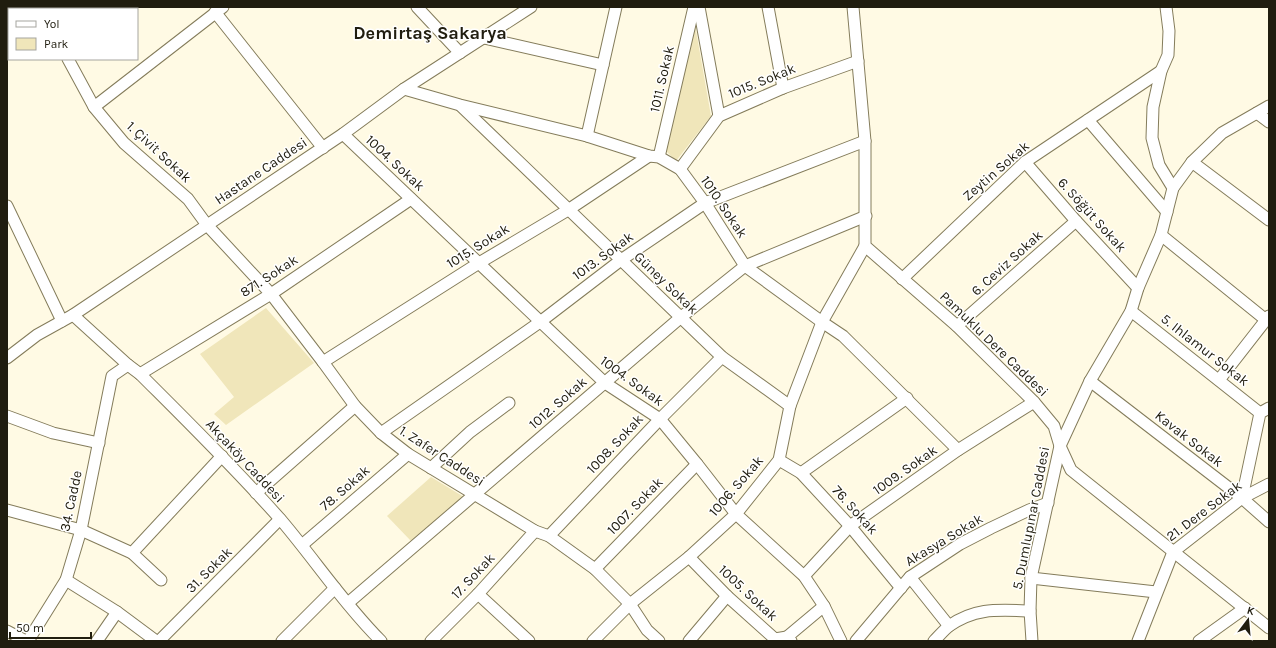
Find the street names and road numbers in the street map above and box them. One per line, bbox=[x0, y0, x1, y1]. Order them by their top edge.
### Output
street label: 1011. Sokak bbox=[646, 44, 678, 114]
street label: 1015. Sokak bbox=[726, 60, 798, 102]
street label: 1. Çivit Sokak bbox=[123, 118, 195, 186]
street label: 1004. Sokak bbox=[362, 131, 428, 195]
street label: Hastane Caddesi bbox=[211, 134, 311, 208]
street label: Zeytin Sokak bbox=[959, 137, 1033, 205]
street label: 1010. Sokak bbox=[697, 173, 751, 241]
street label: 6. Söğüt Sokak bbox=[1054, 174, 1130, 256]
street label: 1015. Sokak bbox=[443, 220, 513, 272]
street label: 6. Ceviz Sokak bbox=[968, 226, 1046, 300]
street label: 1013. Sokak bbox=[569, 228, 637, 284]
street label: Güney Sokak bbox=[630, 248, 702, 318]
street label: 871. Sokak bbox=[237, 251, 301, 301]
street label: Pamuklu Dere Caddesi bbox=[936, 288, 1052, 400]
street label: 5. Ihlamur Sokak bbox=[1157, 310, 1253, 390]
street label: 1004. Sokak bbox=[597, 352, 667, 410]
street label: 1012. Sokak bbox=[526, 373, 590, 433]
street label: Kavak Sokak bbox=[1152, 407, 1227, 471]
street label: 1008. Sokak bbox=[583, 411, 647, 477]
street label: Akçaköy Caddesi bbox=[202, 416, 288, 506]
street label: 1. Zafer Caddesi bbox=[396, 422, 488, 490]
street label: 1009. Sokak bbox=[869, 442, 941, 498]
street label: 5. Dumlupınar Caddesi bbox=[1009, 445, 1053, 591]
street label: 1006. Sokak bbox=[705, 452, 767, 520]
street label: 78. Sokak bbox=[317, 462, 374, 514]
street label: 34. Cadde bbox=[56, 469, 86, 533]
street label: 1007. Sokak bbox=[603, 474, 667, 538]
street label: 21. Dere Sokak bbox=[1163, 477, 1245, 545]
street label: 76. Sokak bbox=[829, 482, 881, 538]
street label: Akasya Sokak bbox=[902, 510, 986, 570]
street label: 31. Sokak bbox=[182, 543, 236, 597]
street label: 17. Sokak bbox=[447, 549, 499, 603]
street label: 1005. Sokak bbox=[715, 561, 781, 625]

